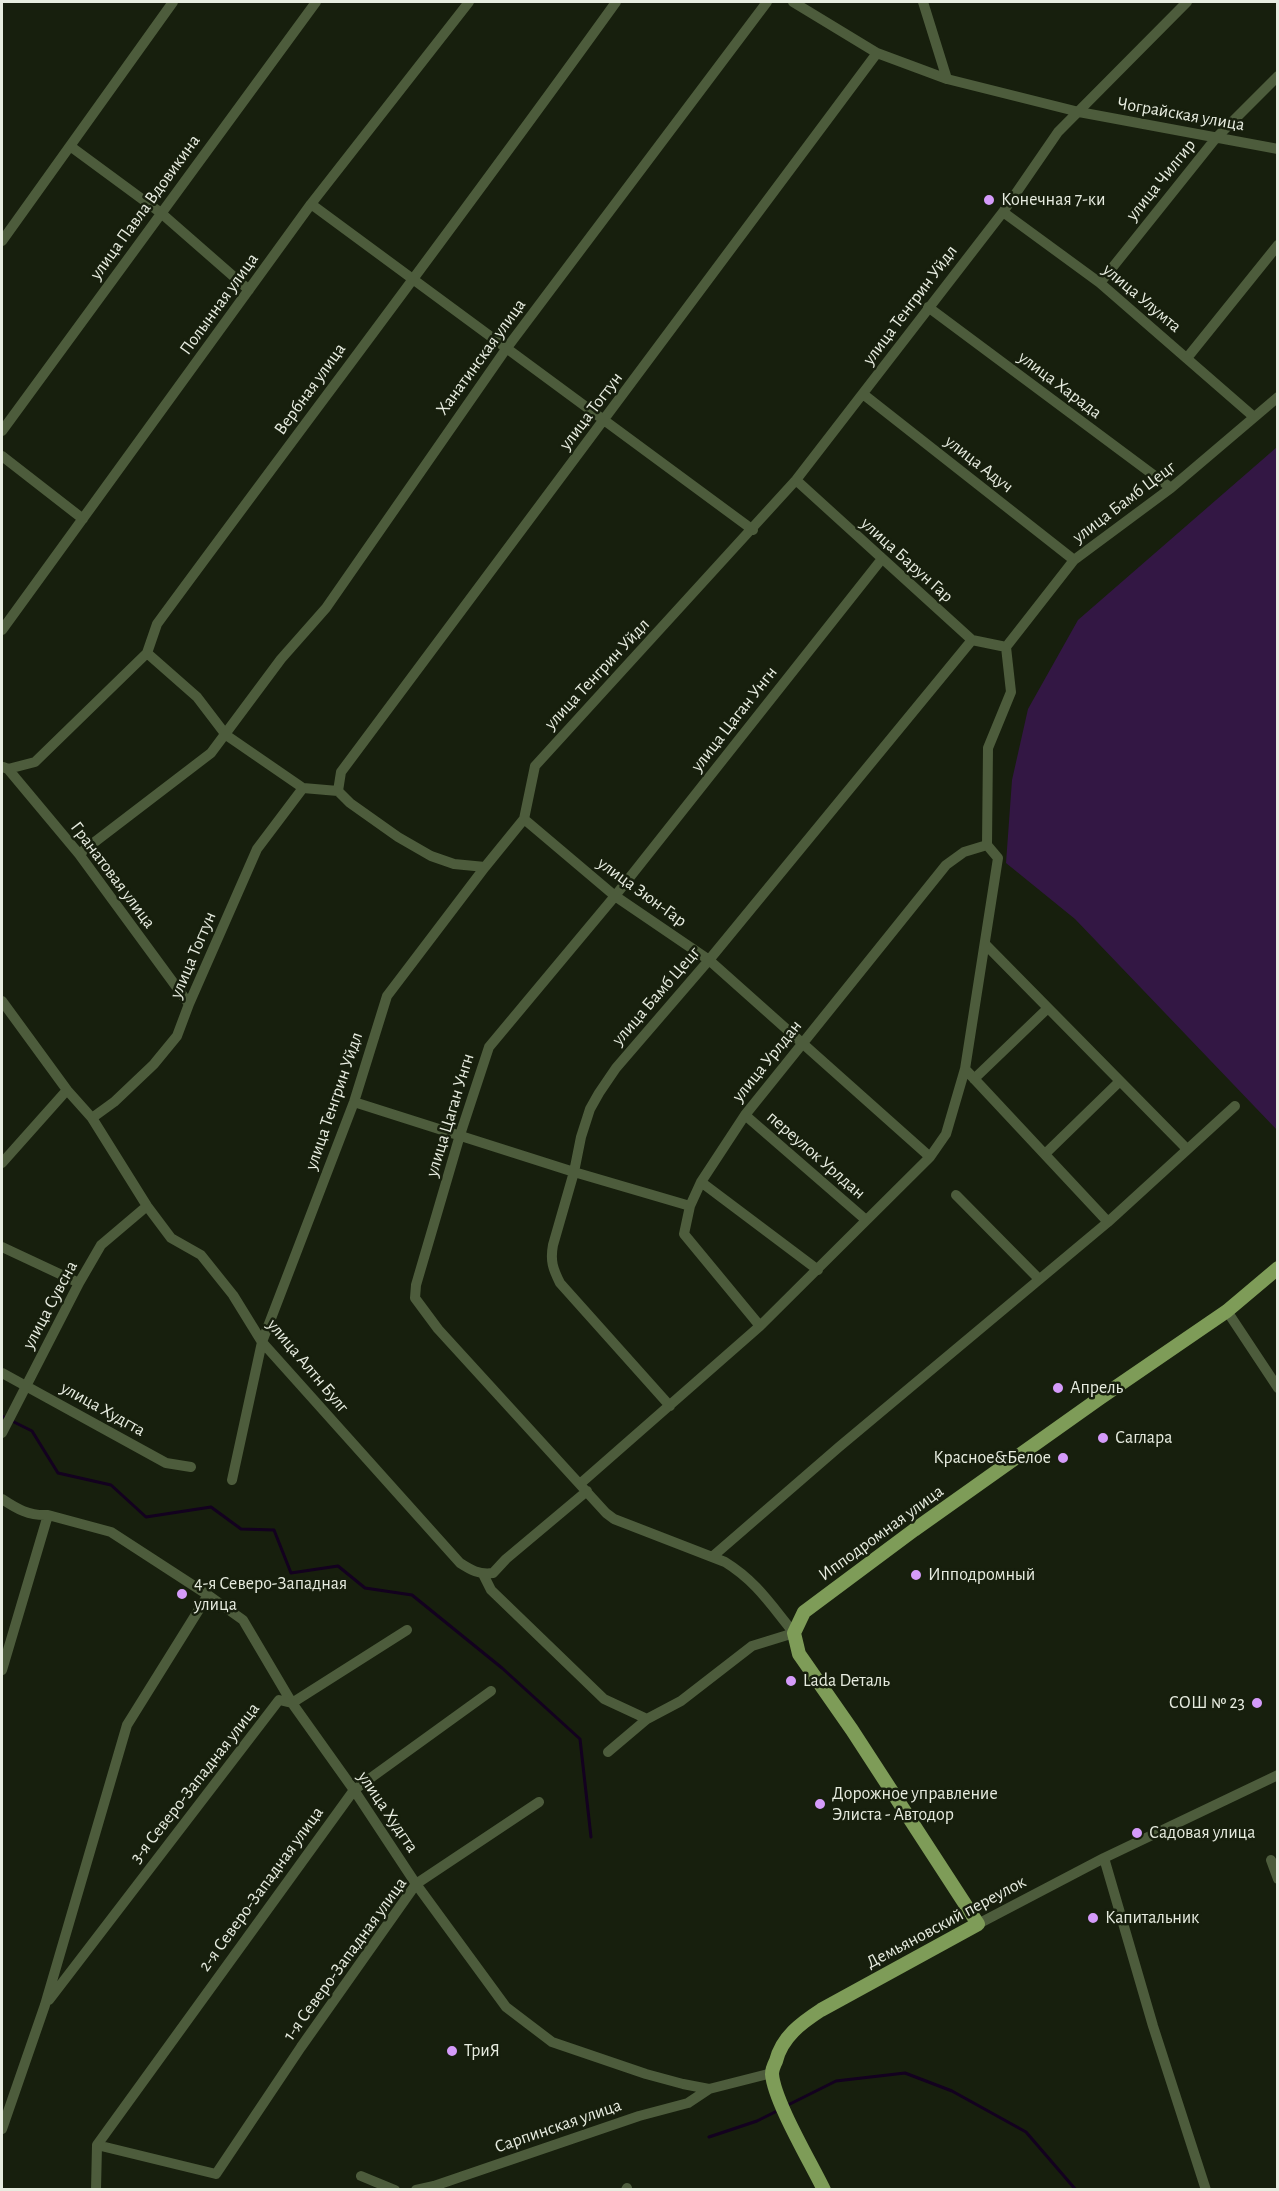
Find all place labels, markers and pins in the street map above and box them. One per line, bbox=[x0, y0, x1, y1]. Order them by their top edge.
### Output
place label: Конечная 7-ки bbox=[1001, 189, 1105, 211]
marker: Конечная 7-ки bbox=[982, 193, 996, 207]
place label: Апрель bbox=[1070, 1377, 1123, 1399]
marker: Апрель bbox=[1051, 1381, 1065, 1395]
place label: Саглара bbox=[1115, 1427, 1172, 1449]
marker: Саглара bbox=[1096, 1431, 1110, 1445]
place label: Красное&Белое bbox=[933, 1447, 1051, 1469]
marker: Красное&Белое bbox=[1056, 1451, 1070, 1465]
place label: Ипподромный bbox=[928, 1564, 1035, 1586]
marker: Ипподромный bbox=[909, 1568, 923, 1582]
place label: 4-я Северо-Западная улица bbox=[194, 1573, 347, 1616]
marker: 4-я Северо-Западная улица bbox=[175, 1587, 189, 1601]
place label: Lada Dеталь bbox=[803, 1670, 890, 1692]
marker: Lada Dеталь bbox=[784, 1674, 798, 1688]
place label: СОШ № 23 bbox=[1169, 1692, 1245, 1714]
marker: СОШ № 23 bbox=[1250, 1696, 1264, 1710]
place label: Дорожное управление Элиста - Автодор bbox=[832, 1783, 998, 1826]
marker: Дорожное управление Элиста - Автодор bbox=[813, 1797, 827, 1811]
place label: Садовая улица bbox=[1149, 1822, 1256, 1844]
marker: Садовая улица bbox=[1130, 1826, 1144, 1840]
place label: Капитальник bbox=[1105, 1907, 1199, 1929]
marker: Капитальник bbox=[1086, 1911, 1100, 1925]
place label: ТриЯ bbox=[464, 2040, 500, 2062]
marker: ТриЯ bbox=[445, 2044, 459, 2058]

